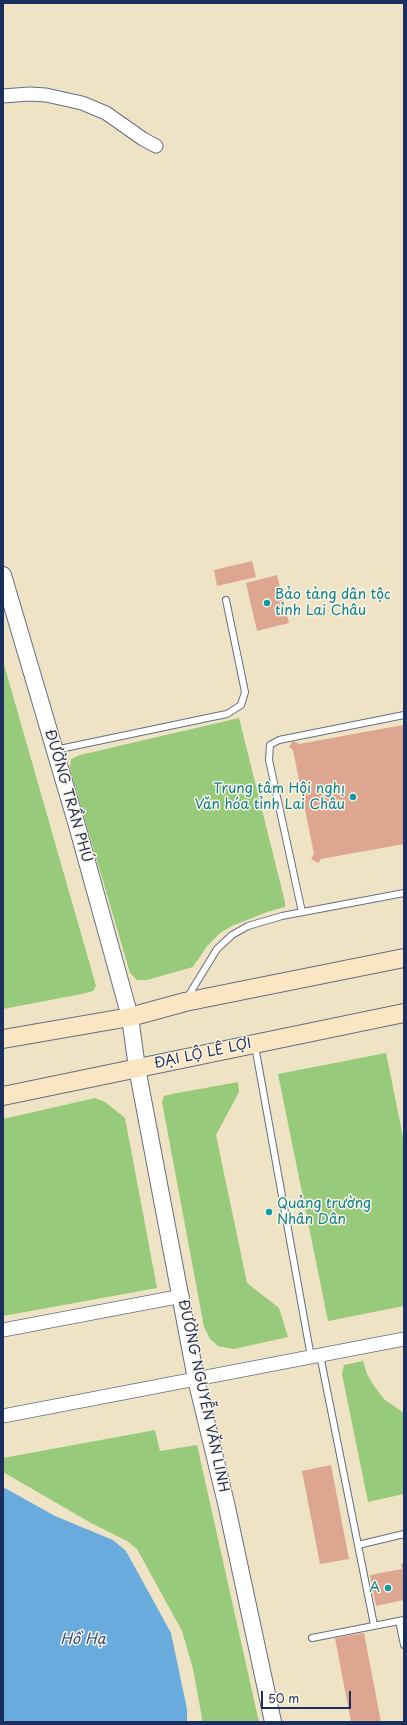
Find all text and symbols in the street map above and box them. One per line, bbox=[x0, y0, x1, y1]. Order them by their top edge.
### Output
place label: Bảo tàng dân tộc tỉnh Lai Châu bbox=[275, 587, 391, 620]
marker: Bảo tàng dân tộc tỉnh Lai Châu bbox=[262, 598, 272, 608]
street label: ĐƯỜNG TRẦN PHÚ bbox=[41, 728, 95, 864]
place label: Trung tâm Hội nghị Văn hóa tỉnh Lai Châu bbox=[195, 781, 345, 814]
marker: Trung tâm Hội nghị Văn hóa tỉnh Lai Châu bbox=[348, 792, 358, 802]
street label: ĐẠI LỘ LÊ LỢI bbox=[153, 1035, 253, 1073]
place label: Quảng trường Nhân Dân bbox=[277, 1196, 371, 1228]
marker: Quảng trường Nhân Dân bbox=[264, 1207, 274, 1217]
street label: ĐƯỜNG NGUYỄN VĂN LINH bbox=[174, 1298, 232, 1494]
place label: A bbox=[369, 1580, 380, 1596]
marker: A bbox=[383, 1583, 393, 1593]
water label: Hồ Hạ bbox=[60, 1631, 106, 1649]
scale bar bbox=[263, 1683, 353, 1709]
text: 50 m bbox=[268, 1689, 299, 1707]

